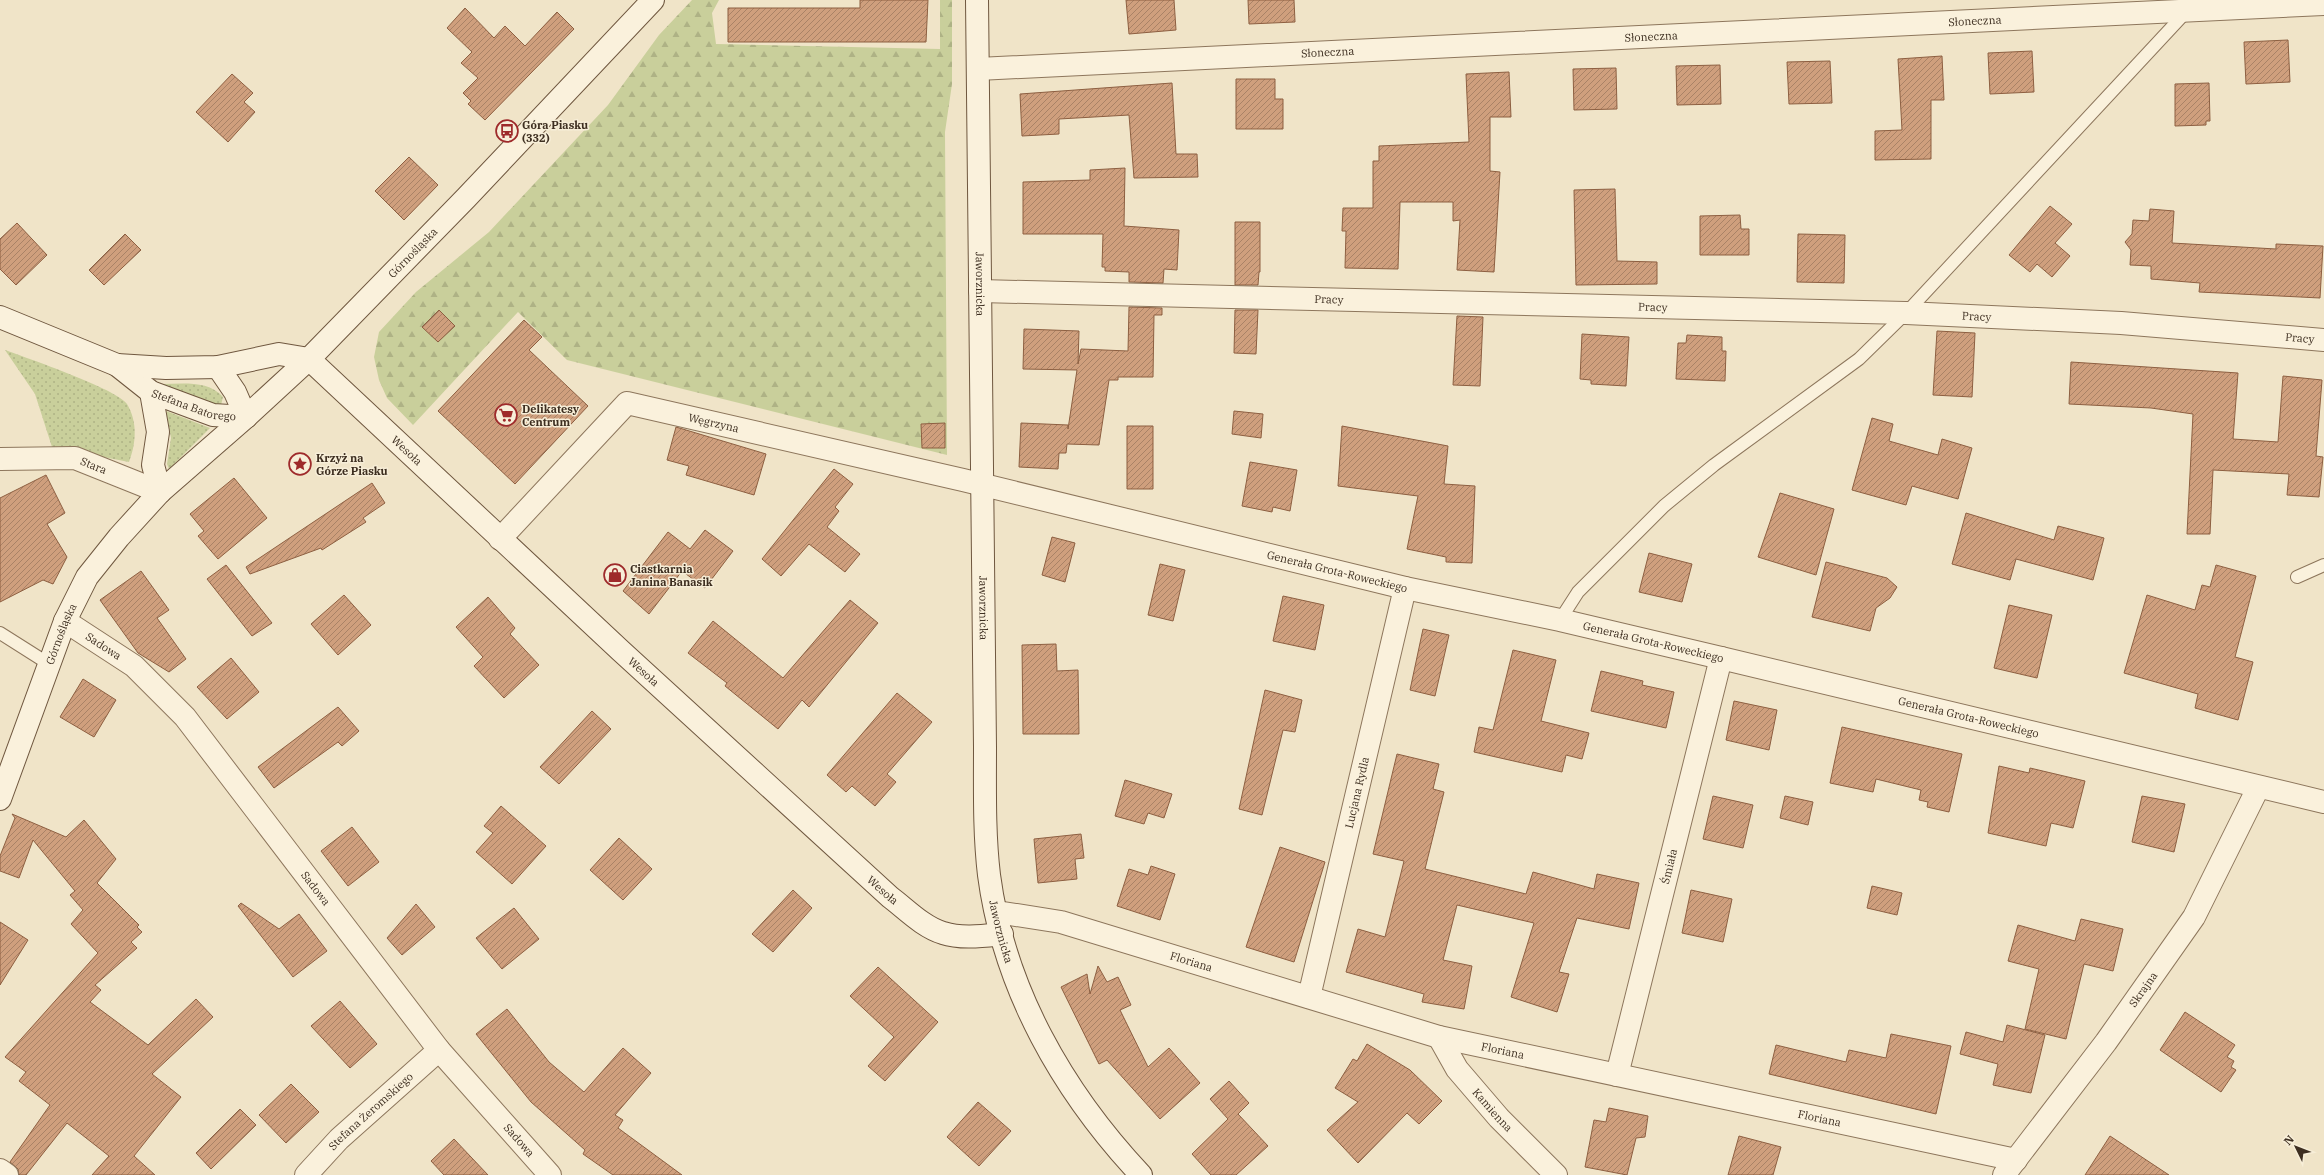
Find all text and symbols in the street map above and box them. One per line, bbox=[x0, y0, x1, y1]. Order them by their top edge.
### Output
street label: Słoneczna bbox=[1948, 13, 2002, 29]
street label: Słoneczna bbox=[1624, 28, 1678, 45]
street label: Słoneczna bbox=[1301, 44, 1355, 60]
bus stop icon: Góra Piasku (332) bbox=[494, 118, 520, 144]
place label: Góra Piasku (332) bbox=[522, 118, 588, 145]
street label: Górnośląska bbox=[385, 225, 440, 281]
street label: Jaworznicka bbox=[973, 252, 987, 316]
street label: Pracy bbox=[1314, 292, 1344, 307]
street label: Pracy bbox=[1638, 300, 1668, 314]
street label: Pracy bbox=[1962, 309, 1992, 324]
street label: Pracy bbox=[2285, 330, 2315, 346]
street label: Stefana Batorego bbox=[150, 386, 236, 423]
supermarket icon: Delikatesy Centrum bbox=[493, 402, 519, 428]
place label: Delikatesy Centrum bbox=[522, 402, 580, 429]
street label: Węgrzyna bbox=[687, 410, 740, 435]
street label: Wesoła bbox=[389, 433, 425, 468]
place icon: Krzyż na Górze Piasku bbox=[287, 451, 313, 477]
place label: Krzyż na Górze Piasku bbox=[316, 451, 388, 478]
street label: Stara bbox=[78, 454, 109, 477]
street label: Generała Grota-Roweckiego bbox=[1265, 548, 1409, 595]
shop icon: Ciastkarnia Janina Banasik bbox=[602, 562, 628, 588]
place label: Ciastkarnia Janina Banasik bbox=[630, 562, 713, 589]
street label: Jaworznicka bbox=[976, 576, 991, 640]
street label: Górnośląska bbox=[43, 601, 80, 667]
street label: Generała Grota-Roweckiego bbox=[1582, 619, 1725, 665]
street label: Sadowa bbox=[83, 629, 124, 663]
street label: Wesoła bbox=[625, 654, 662, 689]
street label: Generała Grota-Roweckiego bbox=[1897, 694, 2040, 741]
street label: Lucjana Rydla bbox=[1342, 755, 1372, 830]
street label: Śmiała bbox=[1658, 847, 1680, 885]
street label: Sadowa bbox=[298, 868, 333, 908]
street label: Wesoła bbox=[864, 873, 901, 908]
street label: Jaworznicka bbox=[986, 899, 1016, 965]
street label: Floriana bbox=[1168, 949, 1214, 975]
street label: Skrajna bbox=[2126, 969, 2160, 1010]
street label: Floriana bbox=[1480, 1039, 1526, 1062]
street label: Stefana Żeromskiego bbox=[325, 1069, 416, 1153]
street label: Kamienna bbox=[1470, 1085, 1516, 1135]
street label: Floriana bbox=[1797, 1107, 1842, 1130]
street label: Sadowa bbox=[501, 1121, 538, 1160]
north arrow bbox=[2276, 1127, 2316, 1167]
text: N bbox=[2281, 1132, 2297, 1148]

